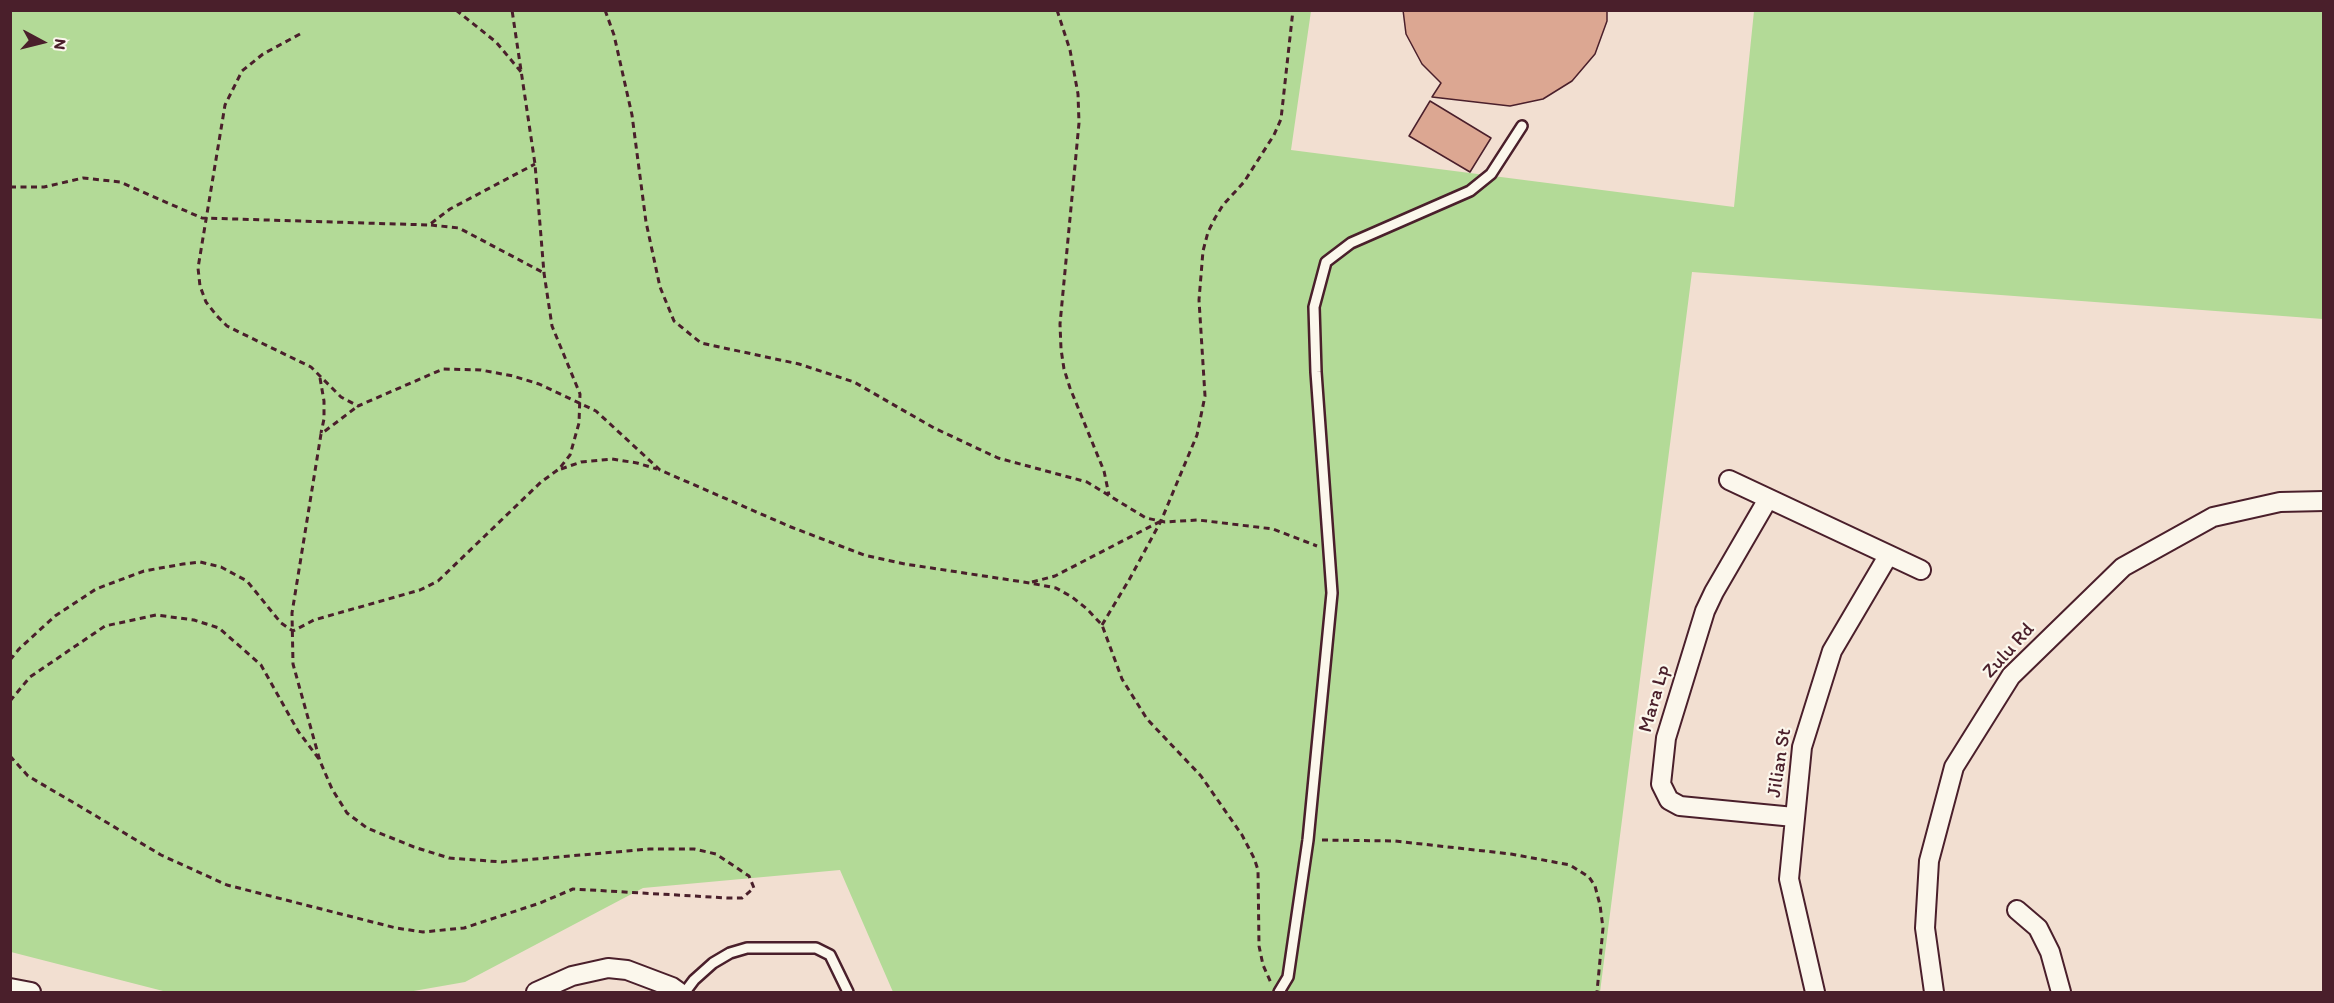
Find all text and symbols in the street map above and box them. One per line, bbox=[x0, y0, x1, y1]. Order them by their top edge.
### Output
north arrow bbox=[12, 12, 72, 72]
text: N bbox=[50, 38, 70, 51]
street label: Zulu Rd bbox=[1978, 618, 2040, 684]
street label: Mara Lp bbox=[1634, 662, 1676, 736]
street label: Jilian St bbox=[1763, 727, 1797, 799]

